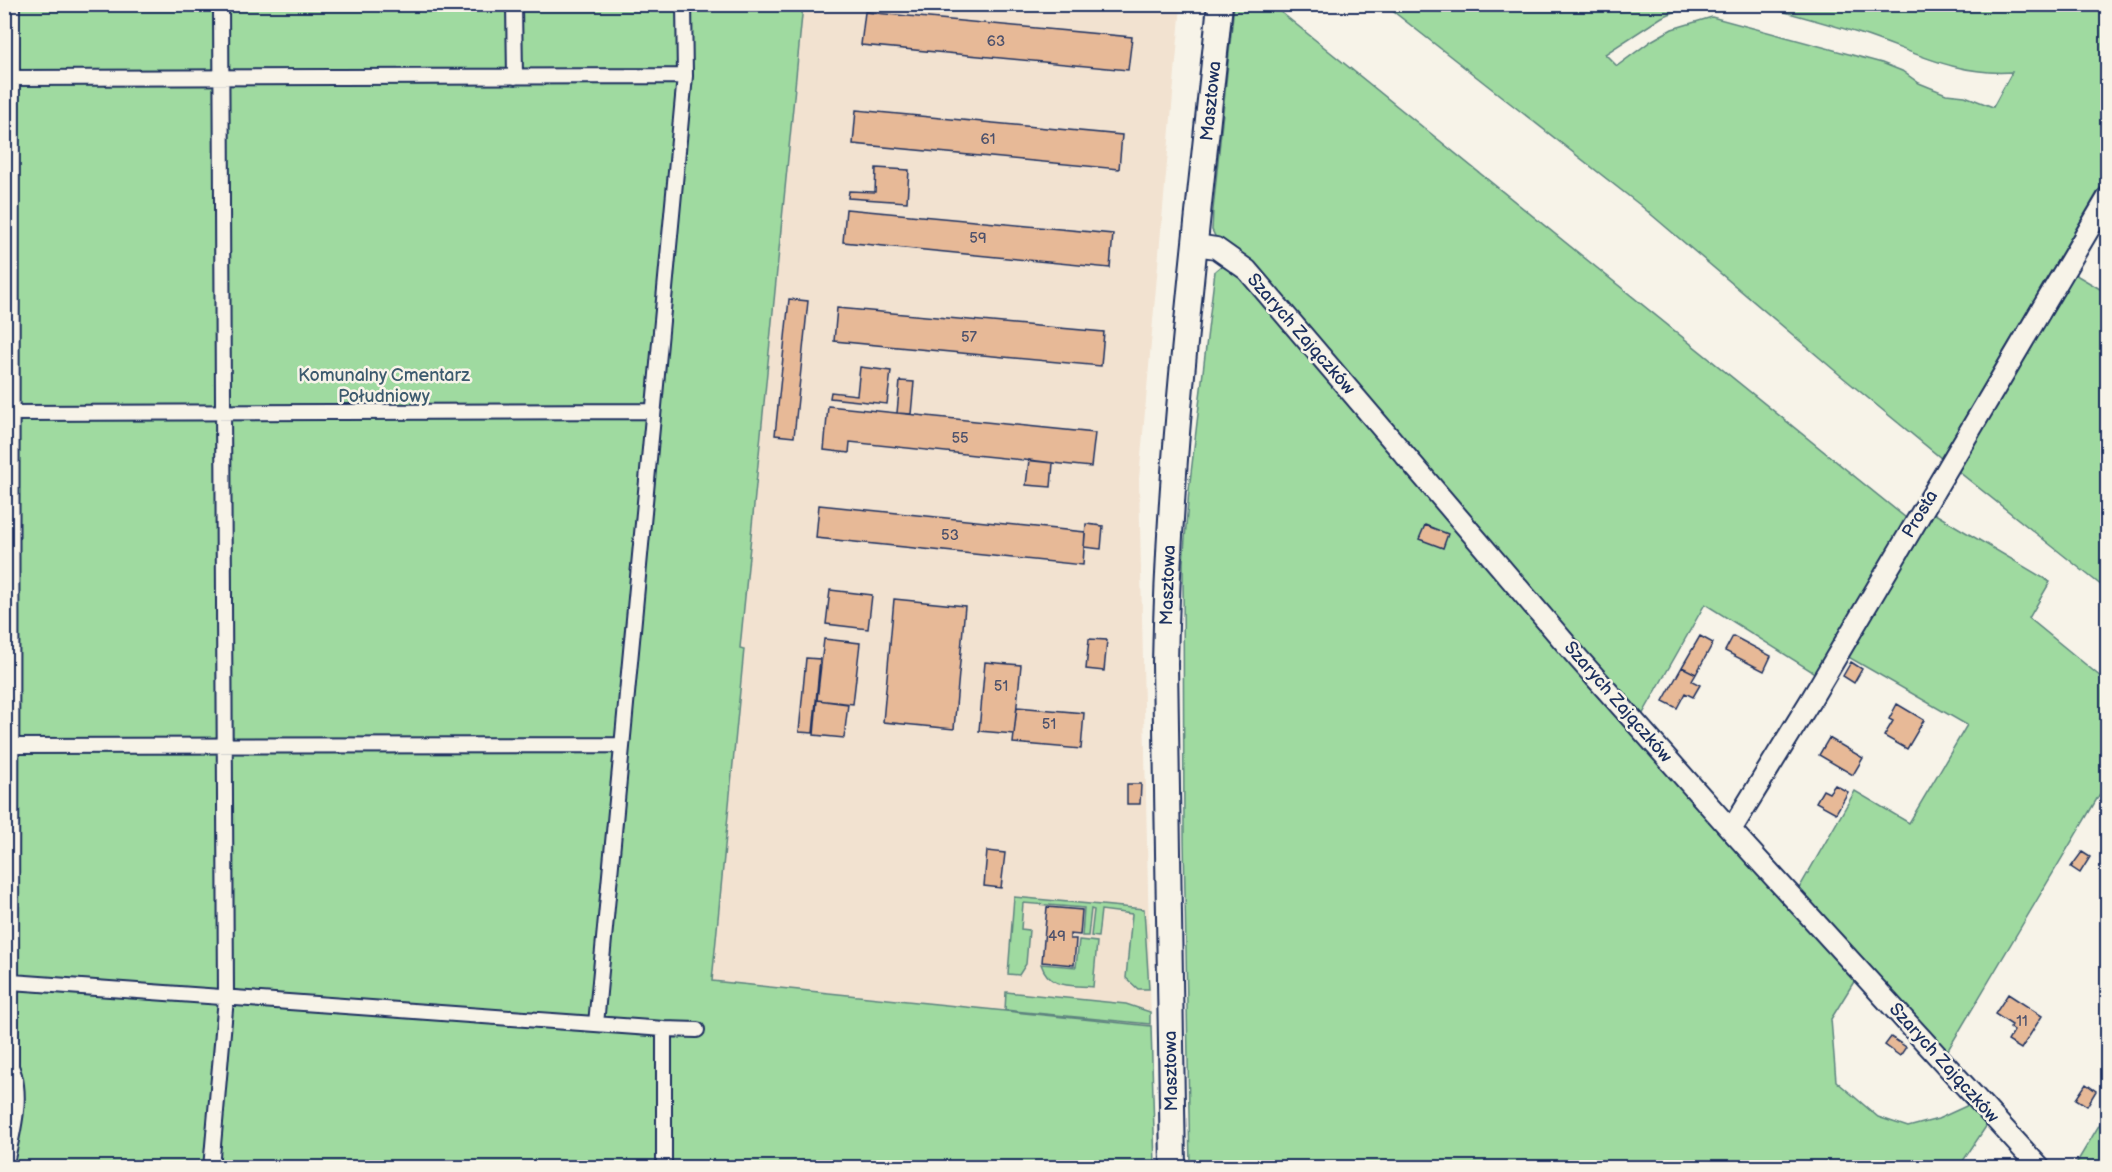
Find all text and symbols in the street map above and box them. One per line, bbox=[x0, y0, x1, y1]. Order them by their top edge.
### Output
house number: 63 bbox=[987, 32, 1005, 51]
street label: Masztowa bbox=[1196, 60, 1226, 142]
house number: 61 bbox=[981, 130, 995, 149]
house number: 59 bbox=[969, 229, 987, 248]
street label: Szarych Zajączków bbox=[1243, 269, 1359, 399]
house number: 57 bbox=[961, 328, 978, 347]
park label: Komunalny Cmentarz Południowy bbox=[298, 365, 470, 407]
house number: 55 bbox=[951, 429, 969, 448]
street label: Prosta bbox=[1898, 486, 1942, 542]
house number: 53 bbox=[941, 526, 959, 545]
street label: Masztowa bbox=[1156, 544, 1180, 626]
street label: Szarych Zajączków bbox=[1560, 637, 1676, 767]
house number: 51 bbox=[994, 677, 1008, 696]
house number: 51 bbox=[1042, 715, 1056, 734]
house number: 49 bbox=[1048, 927, 1066, 946]
street label: Szarych Zajączków bbox=[1885, 999, 2003, 1127]
house number: 11 bbox=[2016, 1012, 2028, 1031]
street label: Masztowa bbox=[1160, 1031, 1182, 1111]

